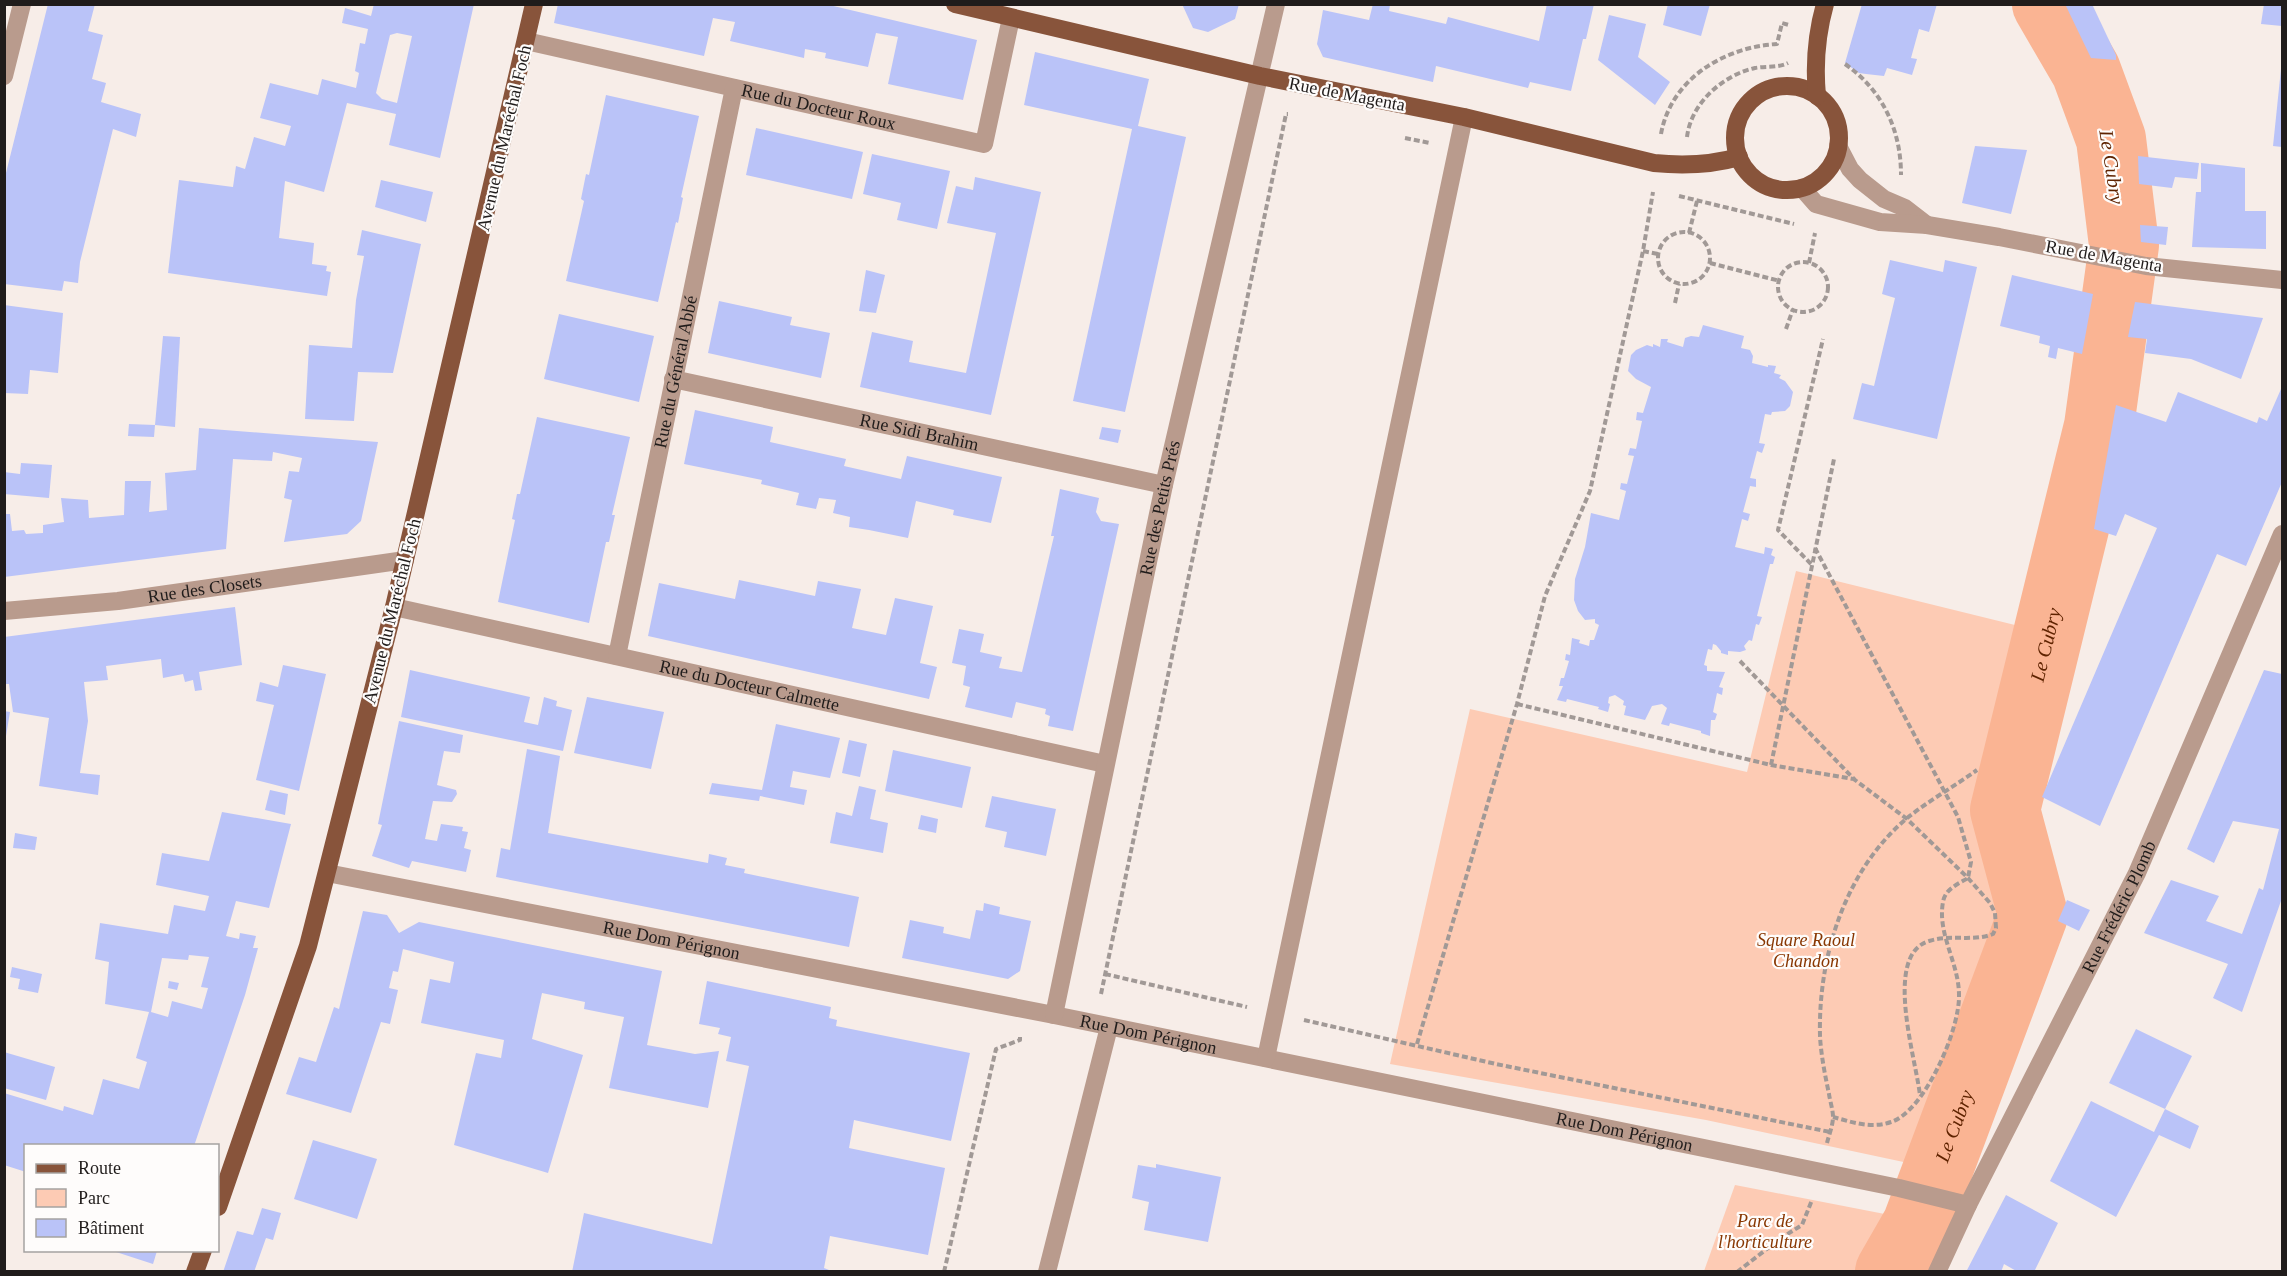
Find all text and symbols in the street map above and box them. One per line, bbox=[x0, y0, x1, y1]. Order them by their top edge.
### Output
street label: Avenue du Maréchal Foch bbox=[473, 43, 535, 233]
street label: Rue de Magenta bbox=[1287, 73, 1407, 115]
street label: Rue du Docteur Roux bbox=[740, 80, 898, 134]
water label: Le Cubry bbox=[2094, 127, 2129, 206]
street label: Rue de Magenta bbox=[2044, 236, 2164, 276]
street label: Rue du Général Abbé bbox=[650, 294, 701, 450]
street label: Rue Sidi Brahim bbox=[858, 410, 981, 455]
street label: Rue des Petits Prés bbox=[1135, 438, 1184, 577]
street label: Avenue du Maréchal Foch bbox=[359, 516, 425, 706]
street label: Rue des Closets bbox=[146, 571, 263, 607]
water label: Le Cubry bbox=[2026, 606, 2066, 685]
street label: Rue du Docteur Calmette bbox=[658, 656, 841, 715]
street label: Rue Frédéric Plomb bbox=[2078, 838, 2160, 976]
street label: Rue Dom Pérignon bbox=[601, 917, 742, 963]
park label: Square Raoul Chandon bbox=[1757, 930, 1855, 971]
street label: Rue Dom Pérignon bbox=[1078, 1011, 1218, 1058]
water label: Le Cubry bbox=[1930, 1087, 1979, 1166]
street label: Rue Dom Pérignon bbox=[1554, 1108, 1695, 1156]
legend bbox=[24, 1144, 219, 1252]
text: Route bbox=[78, 1158, 121, 1178]
text: Parc bbox=[78, 1188, 110, 1208]
park label: Parc de l'horticulture bbox=[1718, 1211, 1812, 1252]
text: Bâtiment bbox=[78, 1218, 144, 1238]

